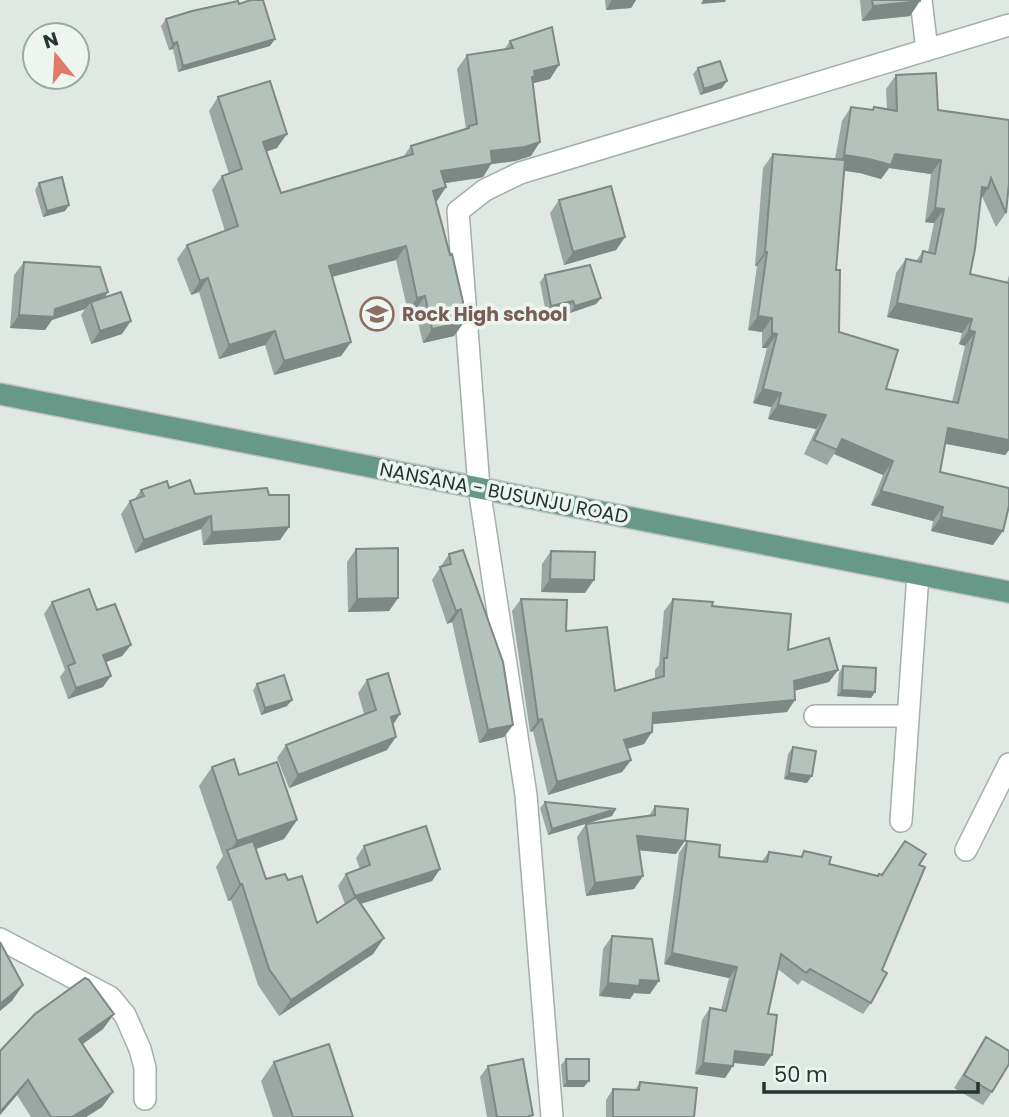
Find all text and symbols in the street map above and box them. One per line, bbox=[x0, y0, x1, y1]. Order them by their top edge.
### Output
north arrow bbox=[21, 21, 91, 91]
text: N bbox=[40, 25, 62, 55]
school or university icon: Rock High school bbox=[358, 295, 396, 333]
place label: Rock High school bbox=[402, 301, 568, 328]
street label: NANSANA - BUSUNJU ROAD bbox=[377, 456, 631, 530]
scale bar bbox=[764, 1050, 978, 1094]
text: 50 m bbox=[774, 1060, 828, 1089]

